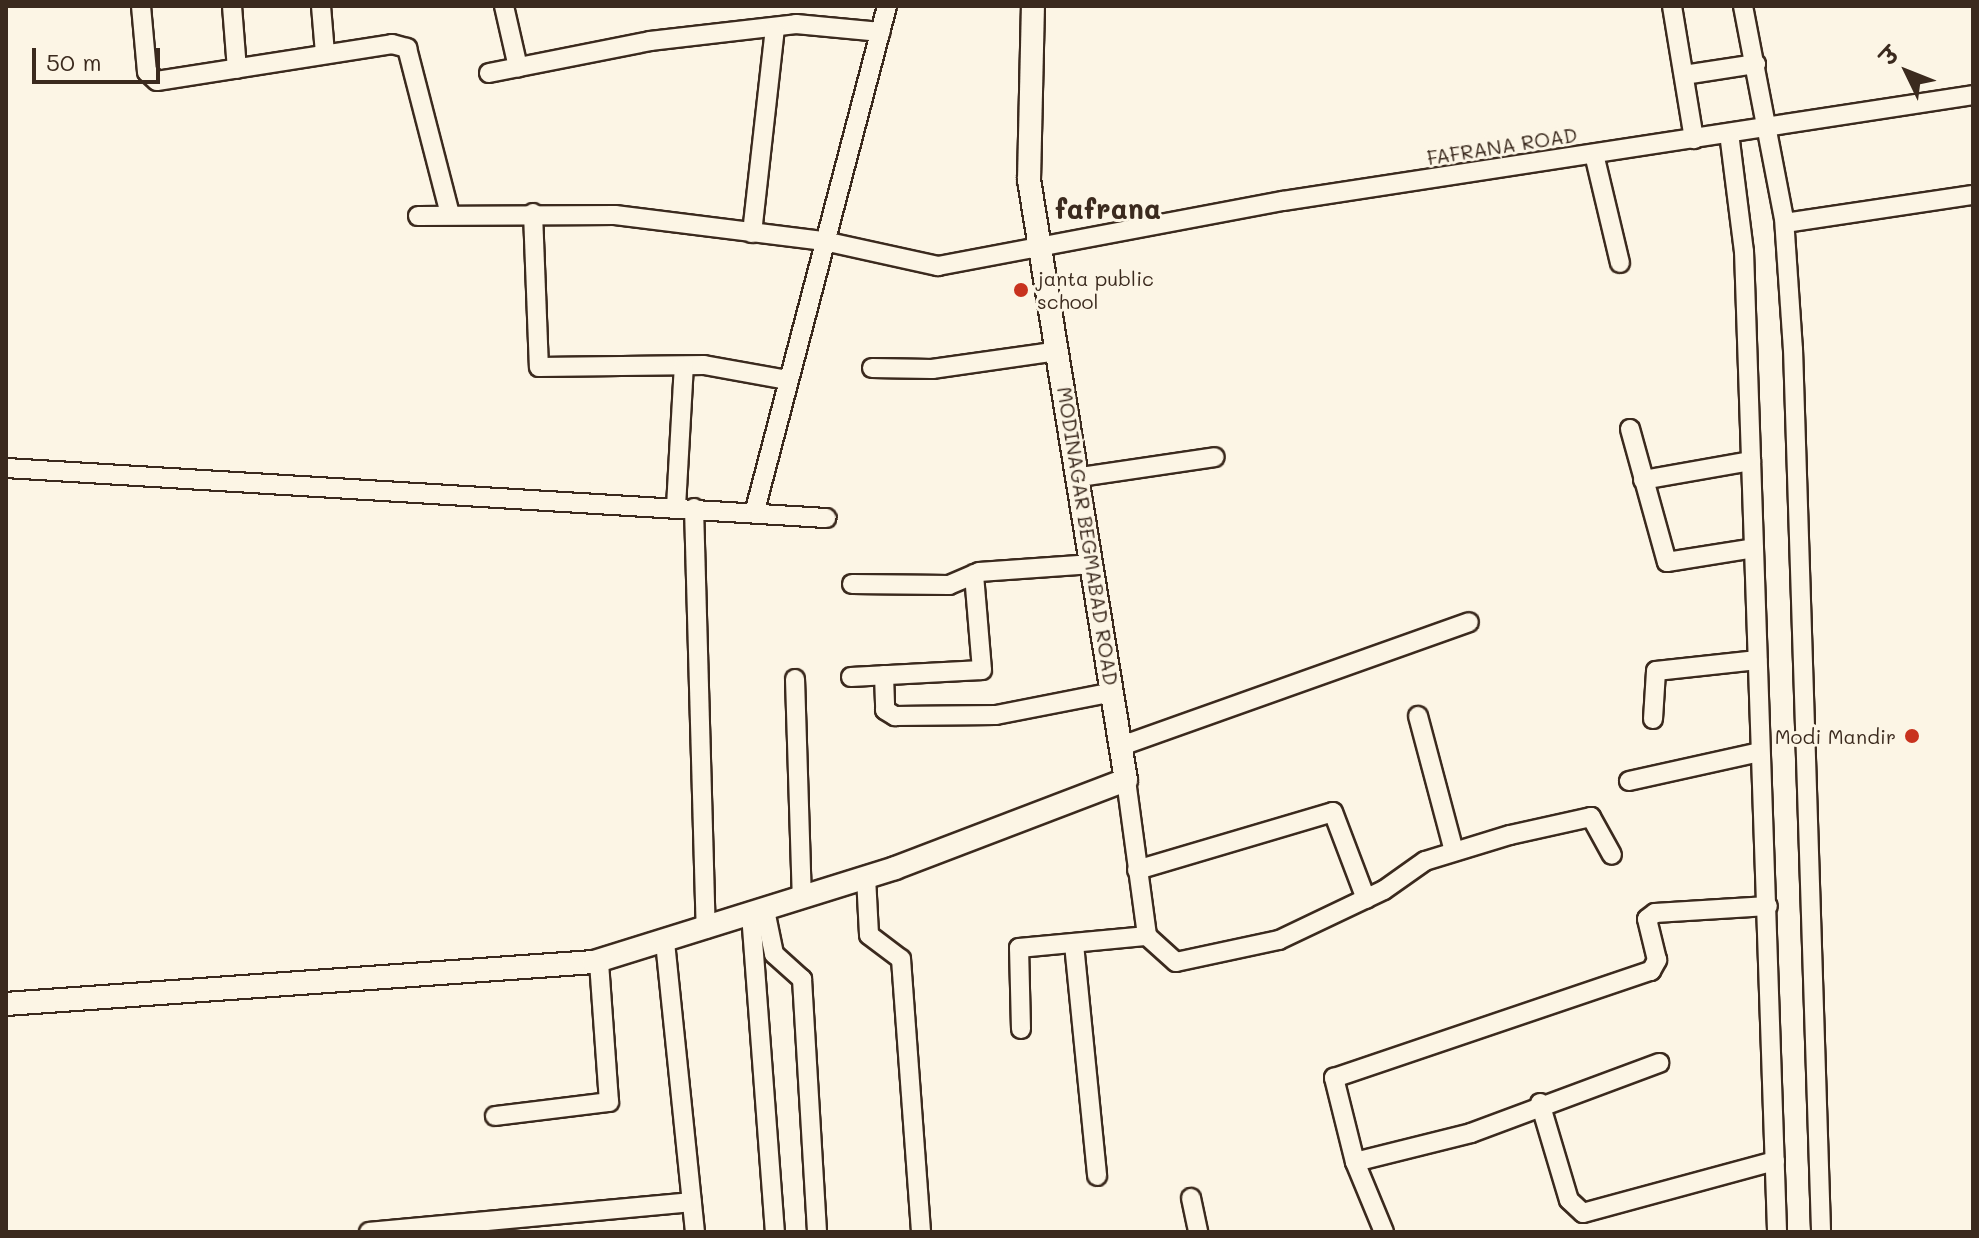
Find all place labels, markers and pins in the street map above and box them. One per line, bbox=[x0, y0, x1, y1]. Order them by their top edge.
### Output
place label: janta public school bbox=[1037, 266, 1154, 313]
marker: janta public school bbox=[1012, 281, 1030, 299]
place label: Modi Mandir bbox=[1775, 724, 1896, 748]
marker: Modi Mandir bbox=[1903, 727, 1921, 745]

